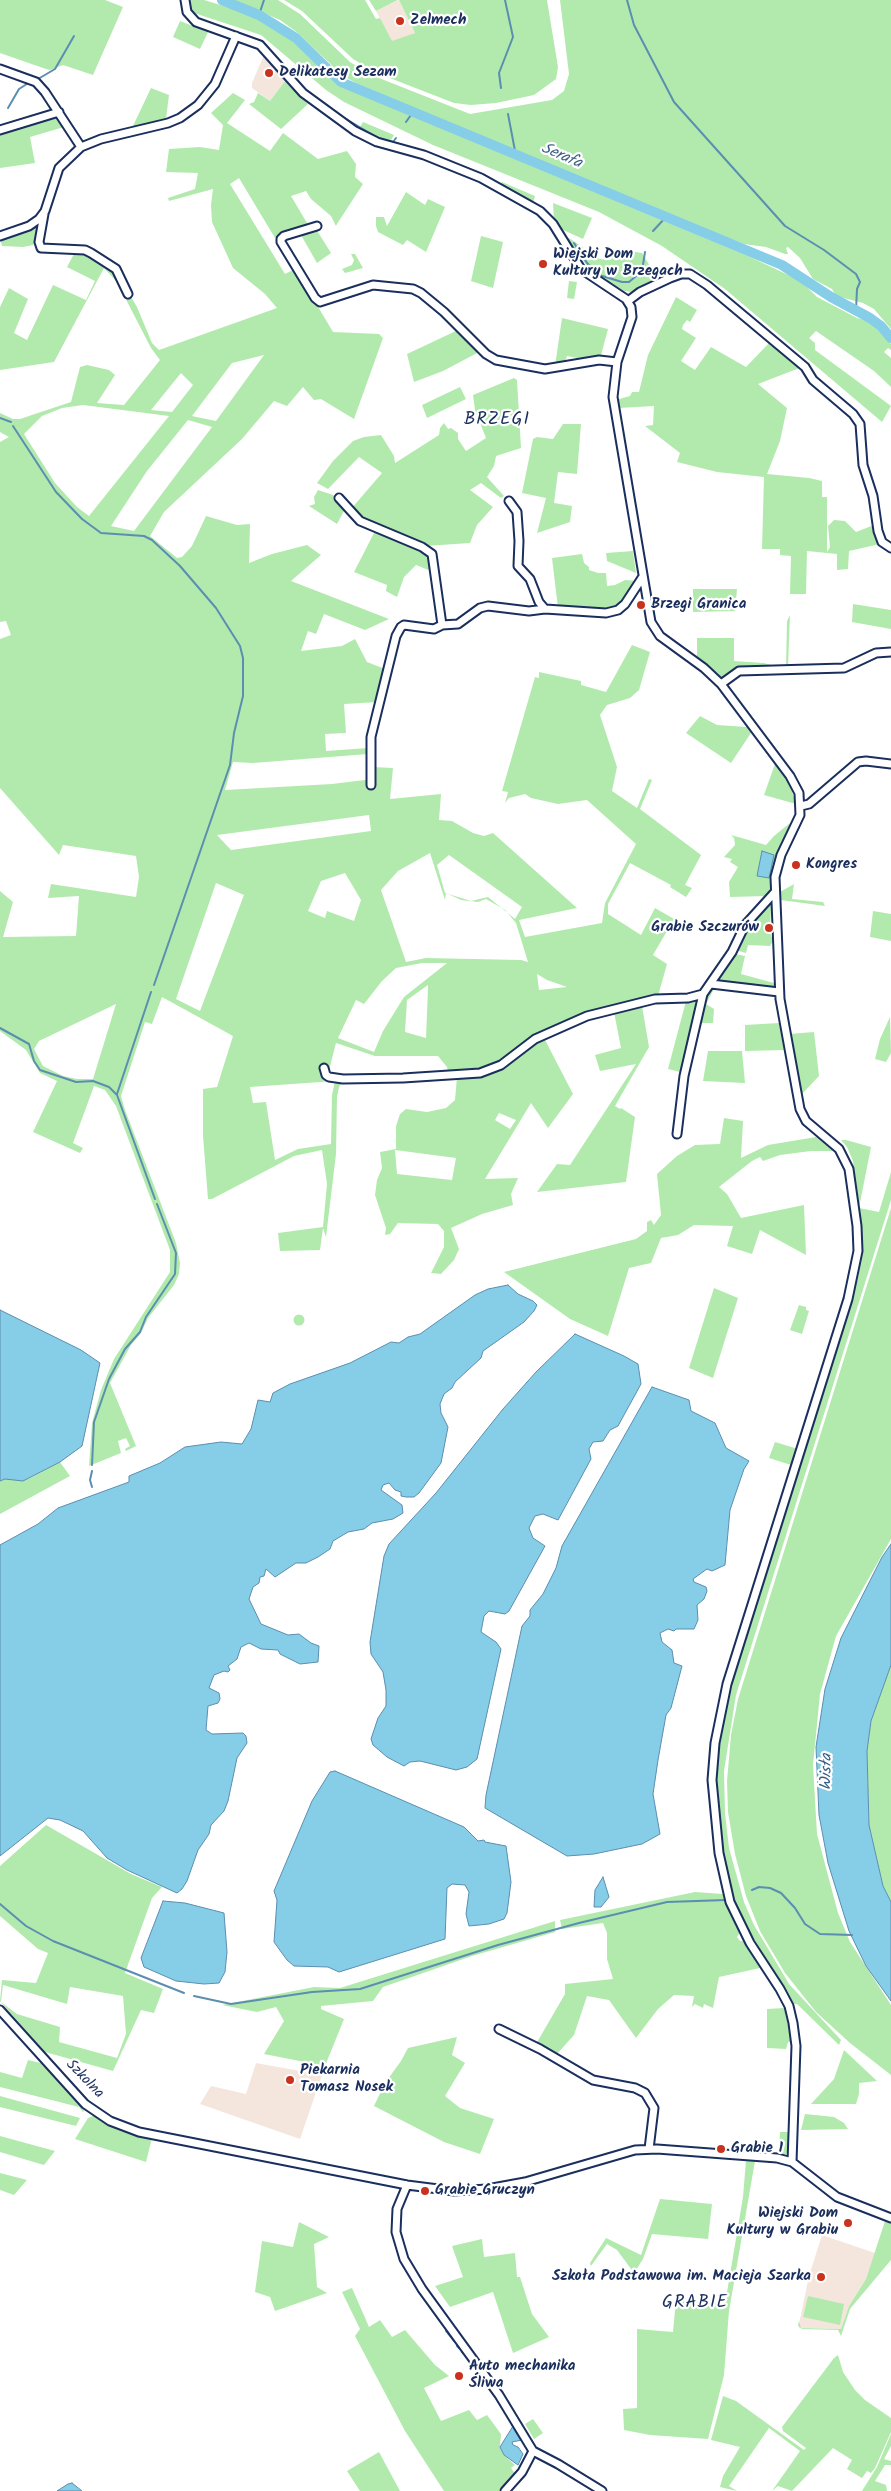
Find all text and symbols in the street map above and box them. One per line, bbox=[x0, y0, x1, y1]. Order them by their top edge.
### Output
place label: Zelmech bbox=[410, 12, 466, 30]
marker: Zelmech bbox=[394, 15, 406, 27]
place label: Delikatesy Sezam bbox=[279, 64, 397, 82]
marker: Delikatesy Sezam bbox=[263, 67, 275, 79]
water label: Serafa bbox=[538, 140, 584, 174]
place label: Wiejski Dom Kultury w Brzegach bbox=[553, 246, 683, 281]
marker: Wiejski Dom Kultury w Brzegach bbox=[537, 258, 549, 270]
district label: BRZEGI bbox=[463, 410, 531, 432]
place label: Brzegi Granica bbox=[651, 596, 746, 614]
marker: Brzegi Granica bbox=[635, 599, 647, 611]
place label: Kongres bbox=[806, 856, 857, 874]
marker: Kongres bbox=[790, 859, 802, 871]
place label: Grabie Szczurów bbox=[651, 919, 759, 937]
marker: Grabie Szczurów bbox=[763, 922, 775, 934]
water label: Wisła bbox=[818, 1754, 838, 1790]
street label: Szkolna bbox=[61, 2057, 107, 2103]
place label: Piekarnia Tomasz Nosek bbox=[300, 2062, 393, 2097]
marker: Piekarnia Tomasz Nosek bbox=[284, 2074, 296, 2086]
place label: Grabie 1 bbox=[731, 2140, 783, 2158]
marker: Grabie 1 bbox=[715, 2143, 727, 2155]
place label: Grabie Gruczyn bbox=[435, 2182, 535, 2200]
marker: Grabie Gruczyn bbox=[419, 2185, 431, 2197]
place label: Wiejski Dom Kultury w Grabiu bbox=[726, 2205, 838, 2240]
marker: Wiejski Dom Kultury w Grabiu bbox=[842, 2217, 854, 2229]
place label: Szkoła Podstawowa im. Macieja Szarka bbox=[552, 2268, 811, 2286]
marker: Szkoła Podstawowa im. Macieja Szarka bbox=[815, 2271, 827, 2283]
district label: GRABIE bbox=[661, 2293, 729, 2315]
place label: Auto mechanika Śliwa bbox=[469, 2358, 575, 2393]
marker: Auto mechanika Śliwa bbox=[453, 2370, 465, 2382]

